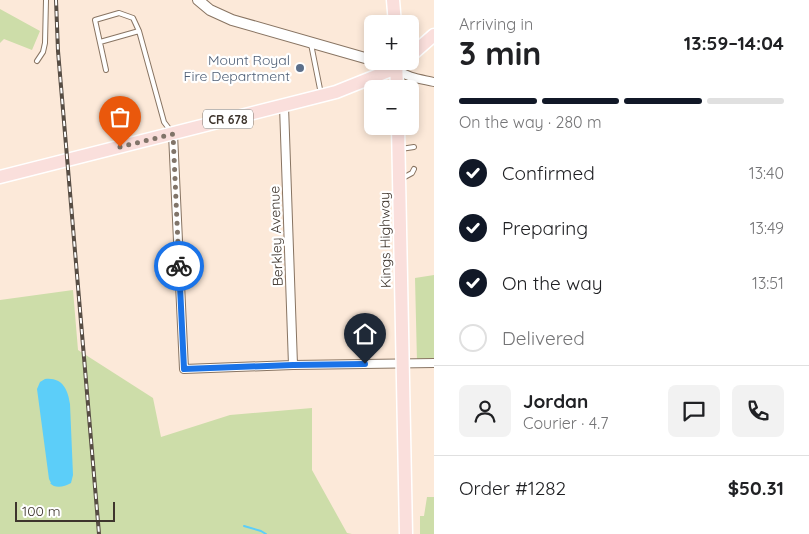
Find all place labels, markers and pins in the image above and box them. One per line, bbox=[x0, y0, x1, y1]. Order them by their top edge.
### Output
place label: Mount Royal Fire Department bbox=[184, 51, 290, 85]
marker: Mount Royal Fire Department bbox=[294, 62, 306, 74]
pin bbox=[99, 96, 141, 147]
pin bbox=[344, 313, 386, 364]

